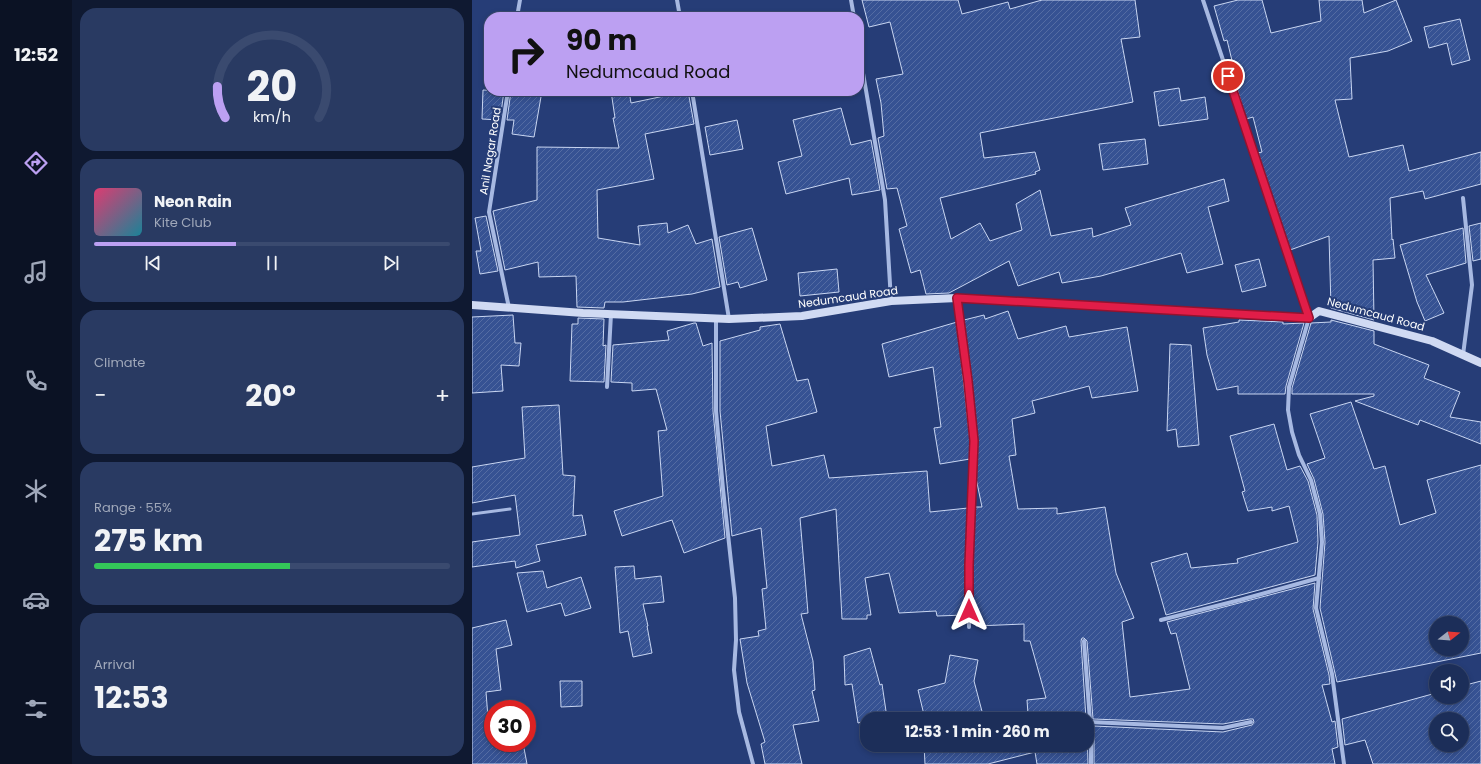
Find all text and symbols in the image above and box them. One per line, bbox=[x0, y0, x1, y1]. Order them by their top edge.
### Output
text: 90 m bbox=[566, 21, 637, 60]
icon: right bbox=[500, 28, 552, 80]
text: 12:52 bbox=[14, 42, 58, 67]
text: 20 bbox=[247, 56, 297, 115]
text: Nedumcaud Road bbox=[566, 59, 730, 84]
pin bbox=[1211, 59, 1245, 93]
icon: arrive bbox=[1217, 65, 1239, 87]
text: km/h bbox=[253, 106, 291, 126]
street label: Anil Nagar Road bbox=[475, 106, 505, 196]
icon: directions bbox=[22, 149, 50, 177]
text: Neon Rain bbox=[154, 191, 232, 212]
text: Kite Club bbox=[154, 213, 212, 232]
icon: previous bbox=[142, 252, 164, 274]
icon: pause bbox=[261, 252, 283, 274]
icon: next bbox=[380, 252, 402, 274]
icon: music bbox=[22, 258, 50, 286]
street label: Nedumcaud Road bbox=[797, 282, 899, 312]
street label: Nedumcaud Road bbox=[1325, 293, 1427, 335]
text: Climate bbox=[94, 353, 145, 372]
icon: phone bbox=[22, 367, 50, 395]
text: 20° bbox=[245, 374, 296, 417]
text: − bbox=[94, 380, 106, 411]
text: + bbox=[435, 380, 450, 411]
icon: climate bbox=[22, 477, 50, 505]
text: Range · 55% bbox=[94, 498, 172, 517]
text: 275 km bbox=[94, 519, 203, 562]
icon: car bbox=[22, 586, 50, 614]
position arrow bbox=[948, 590, 990, 632]
north arrow bbox=[1429, 616, 1469, 656]
map controls bbox=[1429, 616, 1469, 752]
text: Arrival bbox=[94, 655, 135, 674]
button: sound bbox=[1429, 664, 1469, 704]
text: 12:53 bbox=[94, 676, 169, 719]
icon: filters bbox=[22, 695, 50, 723]
speed limit sign: 30 bbox=[484, 700, 536, 752]
button: search bbox=[1429, 712, 1469, 752]
text: 12:53 · 1 min · 260 m bbox=[904, 721, 1050, 742]

